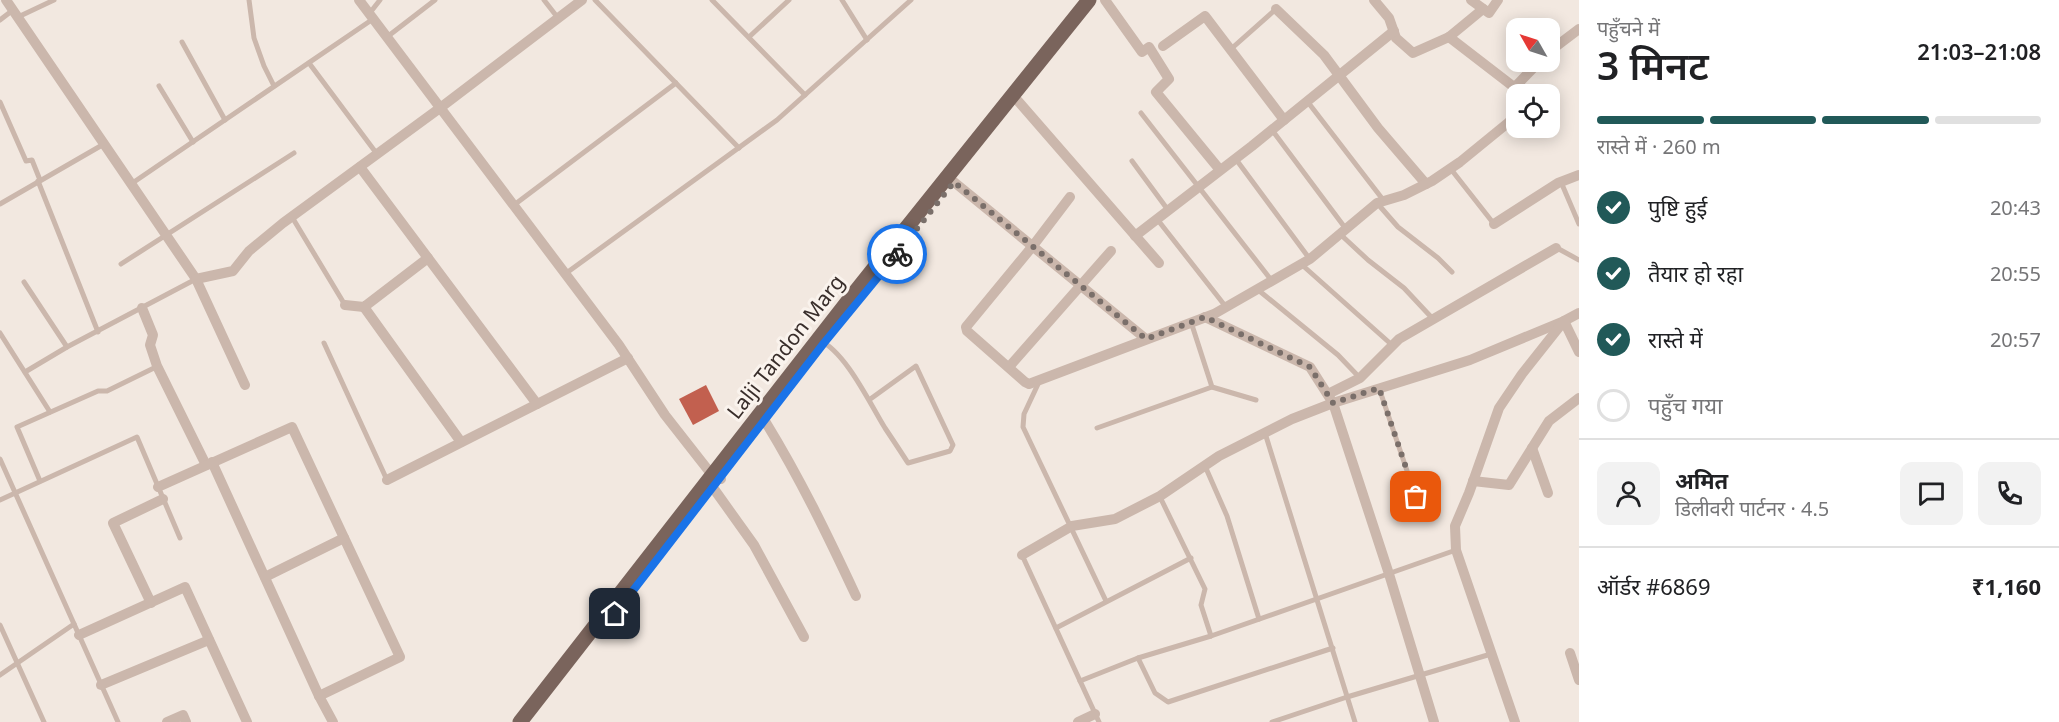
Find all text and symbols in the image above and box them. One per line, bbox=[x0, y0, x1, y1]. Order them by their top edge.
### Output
text: पहुँचने में bbox=[1597, 15, 1660, 42]
north arrow bbox=[1506, 18, 1560, 72]
map controls bbox=[1506, 18, 1560, 138]
text: 21:03–21:08 bbox=[1917, 36, 2041, 66]
text: 3 मिनट bbox=[1597, 38, 1709, 91]
button: locate bbox=[1506, 84, 1560, 138]
text: रास्ते में · 260 m bbox=[1597, 133, 1721, 160]
icon: check bbox=[1597, 191, 1630, 224]
text: पुष्टि हुई bbox=[1648, 192, 1707, 222]
text: 20:43 bbox=[1990, 194, 2041, 221]
courier bbox=[867, 224, 927, 284]
icon: bike bbox=[881, 238, 914, 271]
icon: check bbox=[1597, 257, 1630, 290]
text: तैयार हो रहा bbox=[1648, 258, 1743, 288]
text: 20:55 bbox=[1990, 260, 2041, 287]
street label: Lalji Tandon Marg bbox=[720, 269, 850, 424]
icon: check bbox=[1597, 323, 1630, 356]
text: रास्ते में bbox=[1648, 324, 1703, 354]
text: 20:57 bbox=[1990, 326, 2041, 353]
text: पहुँच गया bbox=[1648, 390, 1723, 420]
button: person bbox=[1597, 462, 1660, 525]
button: chat bbox=[1900, 462, 1963, 525]
button: phone bbox=[1978, 462, 2041, 525]
text: अमित bbox=[1675, 465, 1728, 495]
pin bbox=[1390, 471, 1441, 522]
icon: bag bbox=[1399, 480, 1432, 513]
text: डिलीवरी पार्टनर · 4.5 bbox=[1675, 495, 1829, 522]
text: ऑर्डर #6869 bbox=[1597, 571, 1711, 601]
text: ₹1,160 bbox=[1972, 571, 2041, 601]
pin bbox=[589, 588, 640, 639]
icon: home bbox=[598, 597, 631, 630]

